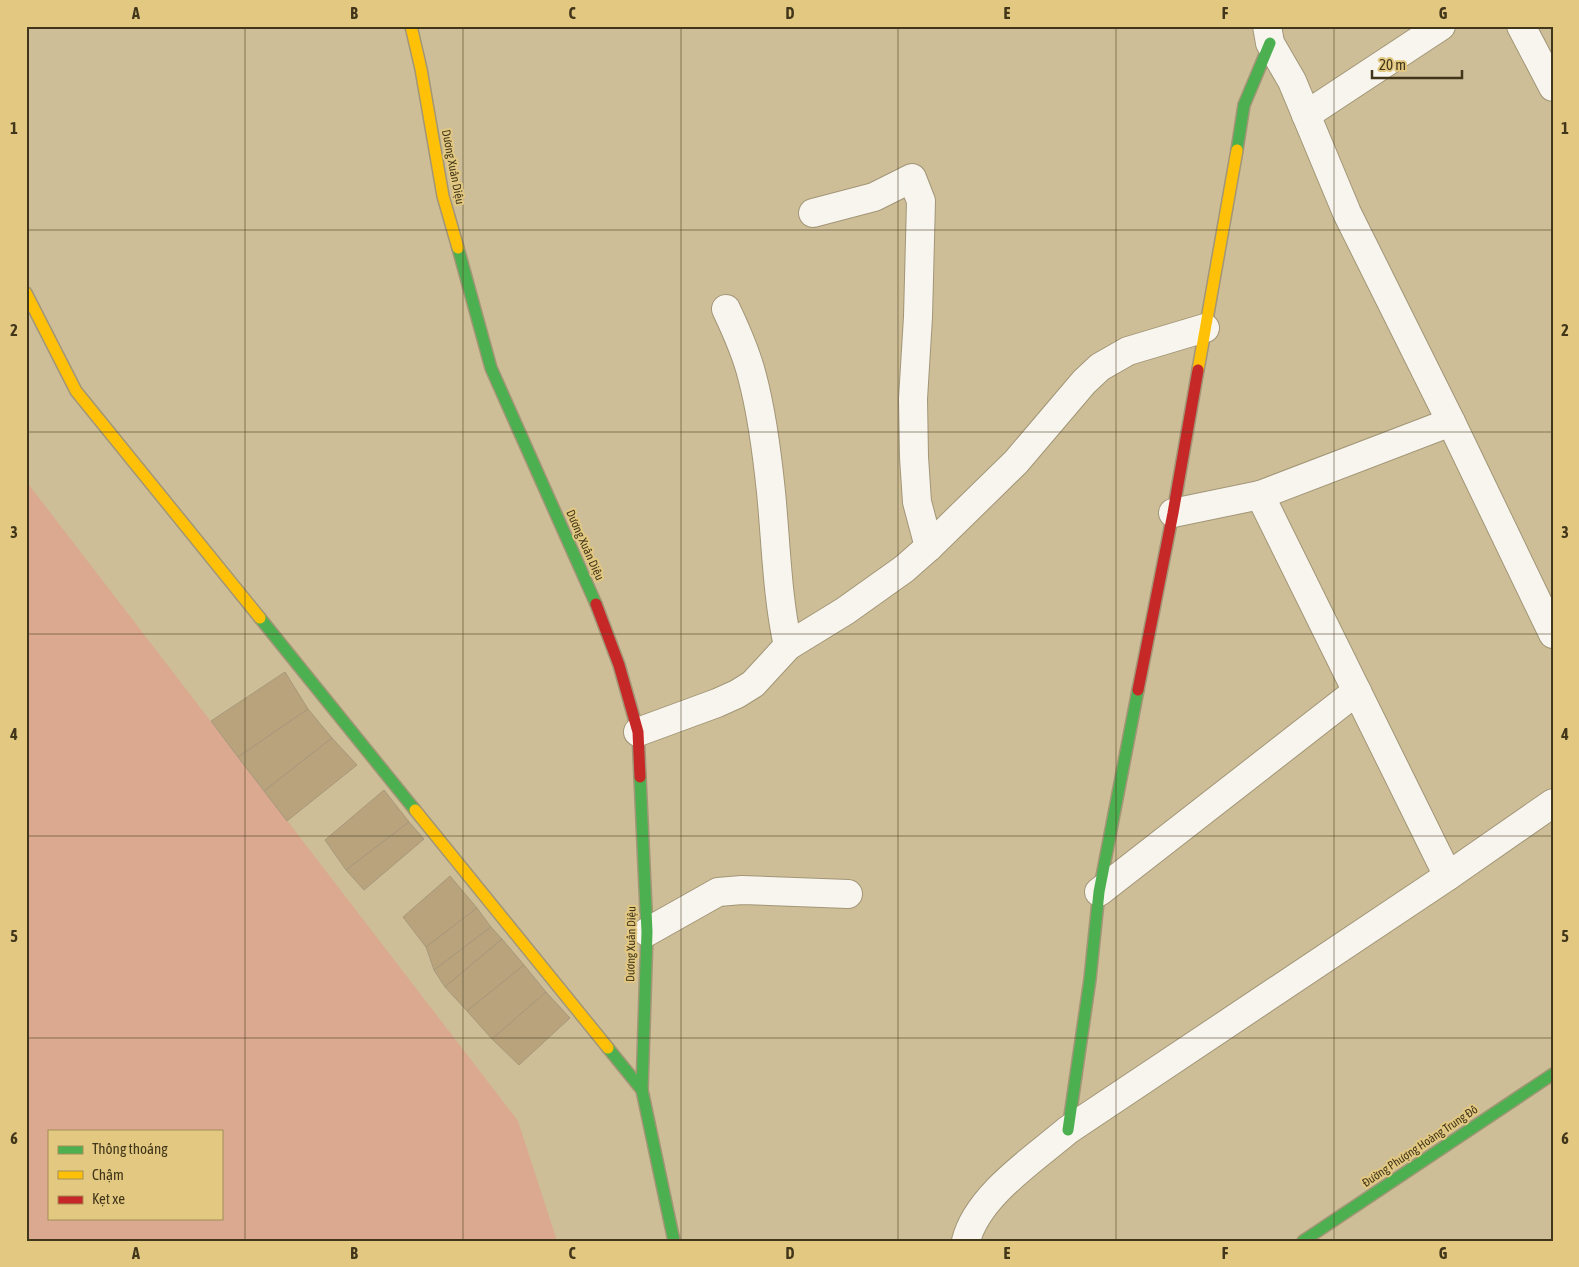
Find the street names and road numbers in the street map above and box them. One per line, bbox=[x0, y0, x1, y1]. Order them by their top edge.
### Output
street label: Dương Xuân Diệu bbox=[439, 128, 467, 206]
street label: Dương Xuân Diệu bbox=[563, 508, 607, 583]
street label: Dương Xuân Diệu bbox=[623, 906, 639, 982]
street label: Đường Phượng Hoàng Trung Đô bbox=[1360, 1102, 1481, 1190]

